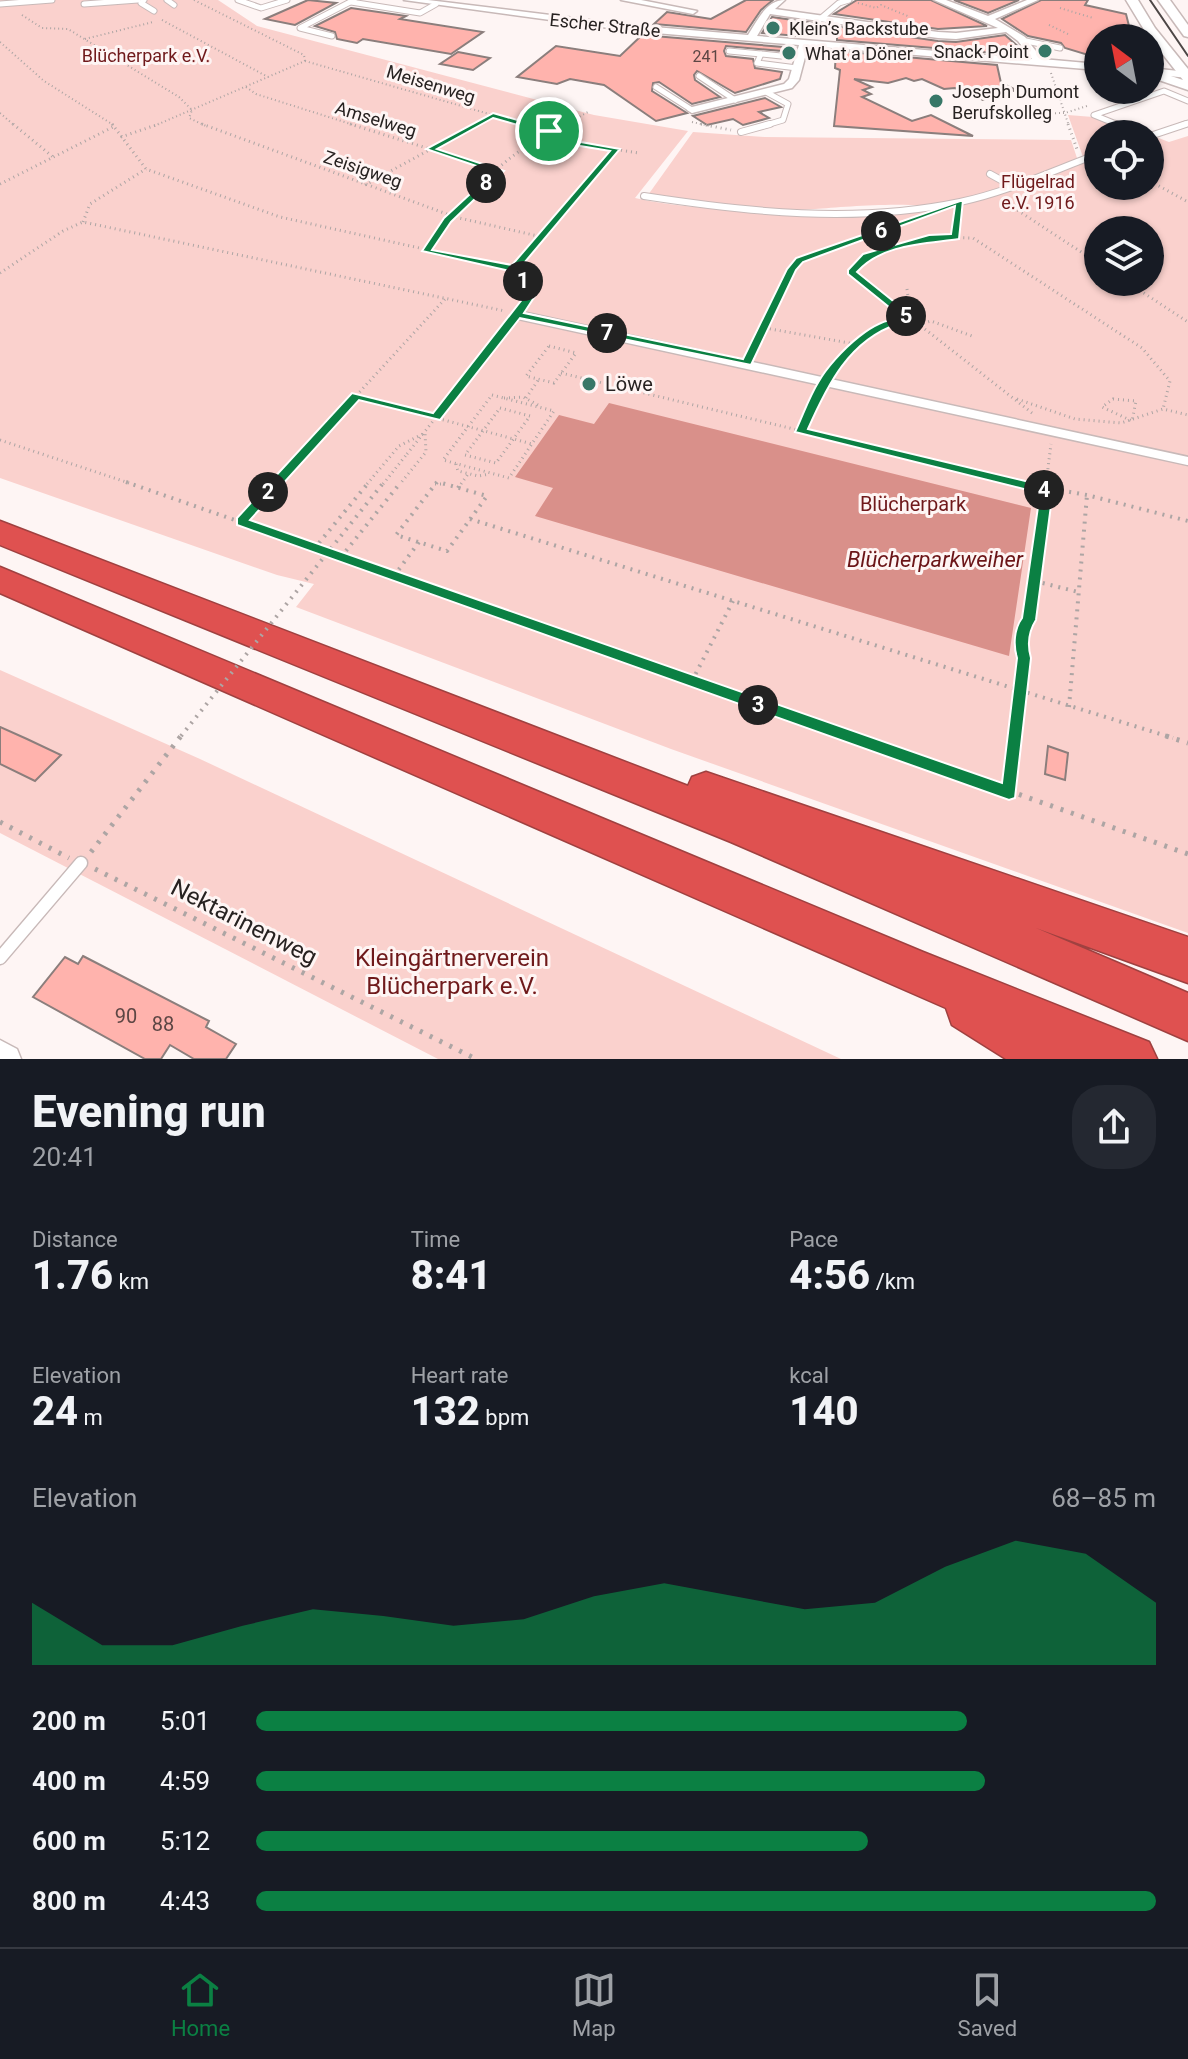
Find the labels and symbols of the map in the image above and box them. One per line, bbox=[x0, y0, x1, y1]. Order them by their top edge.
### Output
street label: Escher Straße bbox=[549, 9, 661, 41]
place label: Klein’s Backstube bbox=[789, 18, 929, 39]
marker: Klein’s Backstube bbox=[764, 19, 782, 37]
north arrow bbox=[1084, 24, 1164, 104]
place label: Snack Point bbox=[934, 41, 1029, 62]
marker: Snack Point bbox=[1036, 42, 1054, 60]
place label: What a Döner bbox=[805, 43, 913, 64]
marker: What a Döner bbox=[780, 44, 798, 62]
park label: Blücherpark e.V. bbox=[82, 45, 210, 66]
house number: 241 bbox=[693, 47, 719, 66]
street label: Meisenweg bbox=[384, 61, 478, 107]
place label: Joseph Dumont Berufskolleg bbox=[952, 81, 1079, 123]
marker: Joseph Dumont Berufskolleg bbox=[927, 92, 945, 110]
street label: Amselweg bbox=[333, 97, 419, 141]
pin bbox=[515, 97, 583, 165]
street label: Zeisigweg bbox=[321, 146, 405, 192]
pin: 8 bbox=[466, 163, 506, 203]
park label: Flügelrad e.V. 1916 bbox=[1001, 171, 1075, 213]
pin: 6 bbox=[861, 211, 901, 251]
pin: 1 bbox=[503, 261, 543, 301]
pin: 5 bbox=[886, 296, 926, 336]
pin: 7 bbox=[587, 313, 627, 353]
place label: Löwe bbox=[605, 372, 653, 396]
marker: Löwe bbox=[580, 375, 598, 393]
pin: 4 bbox=[1024, 470, 1064, 510]
pin: 2 bbox=[248, 472, 288, 512]
park label: Blücherpark bbox=[860, 492, 967, 516]
water label: Blücherparkweiher bbox=[847, 547, 1024, 572]
pin: 3 bbox=[738, 685, 778, 725]
street label: Nektarinenweg bbox=[166, 873, 322, 971]
park label: Kleingärtnerverein Blücherpark e.V. bbox=[355, 944, 549, 1000]
house number: 90 bbox=[115, 1004, 137, 1028]
house number: 88 bbox=[152, 1012, 174, 1036]

